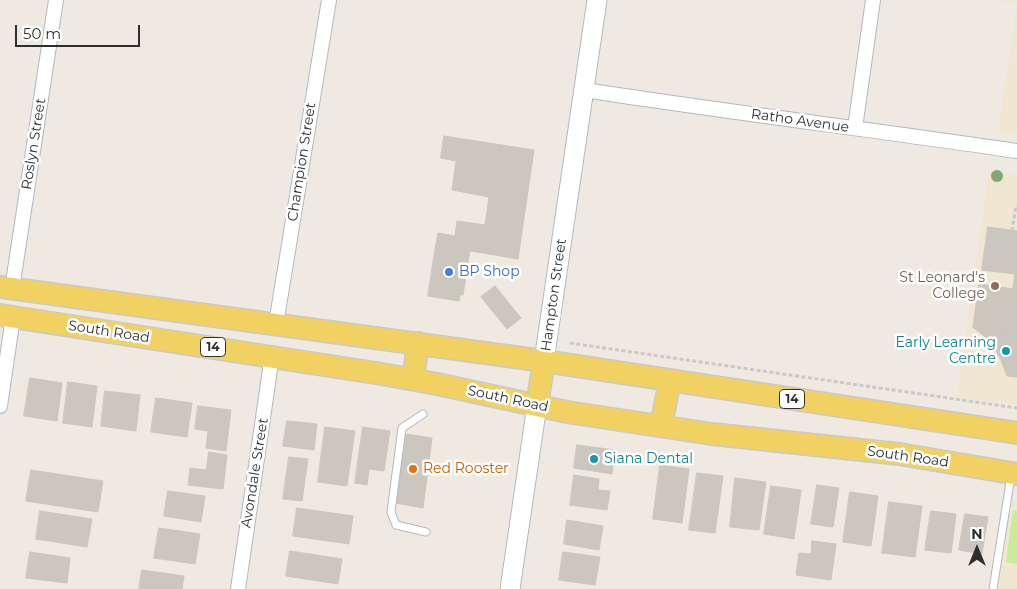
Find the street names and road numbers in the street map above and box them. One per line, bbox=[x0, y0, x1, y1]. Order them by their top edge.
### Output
street label: Roslyn Street bbox=[18, 97, 50, 191]
street label: Champion Street bbox=[284, 101, 320, 223]
street label: Ratho Avenue bbox=[750, 106, 850, 136]
street label: Hampton Street bbox=[538, 238, 570, 352]
street label: South Road bbox=[67, 317, 151, 347]
road number: 14 bbox=[200, 338, 226, 357]
street label: South Road bbox=[466, 382, 550, 416]
road number: 14 bbox=[780, 389, 804, 408]
street label: Avondale Street bbox=[238, 417, 272, 529]
street label: South Road bbox=[866, 443, 950, 471]

